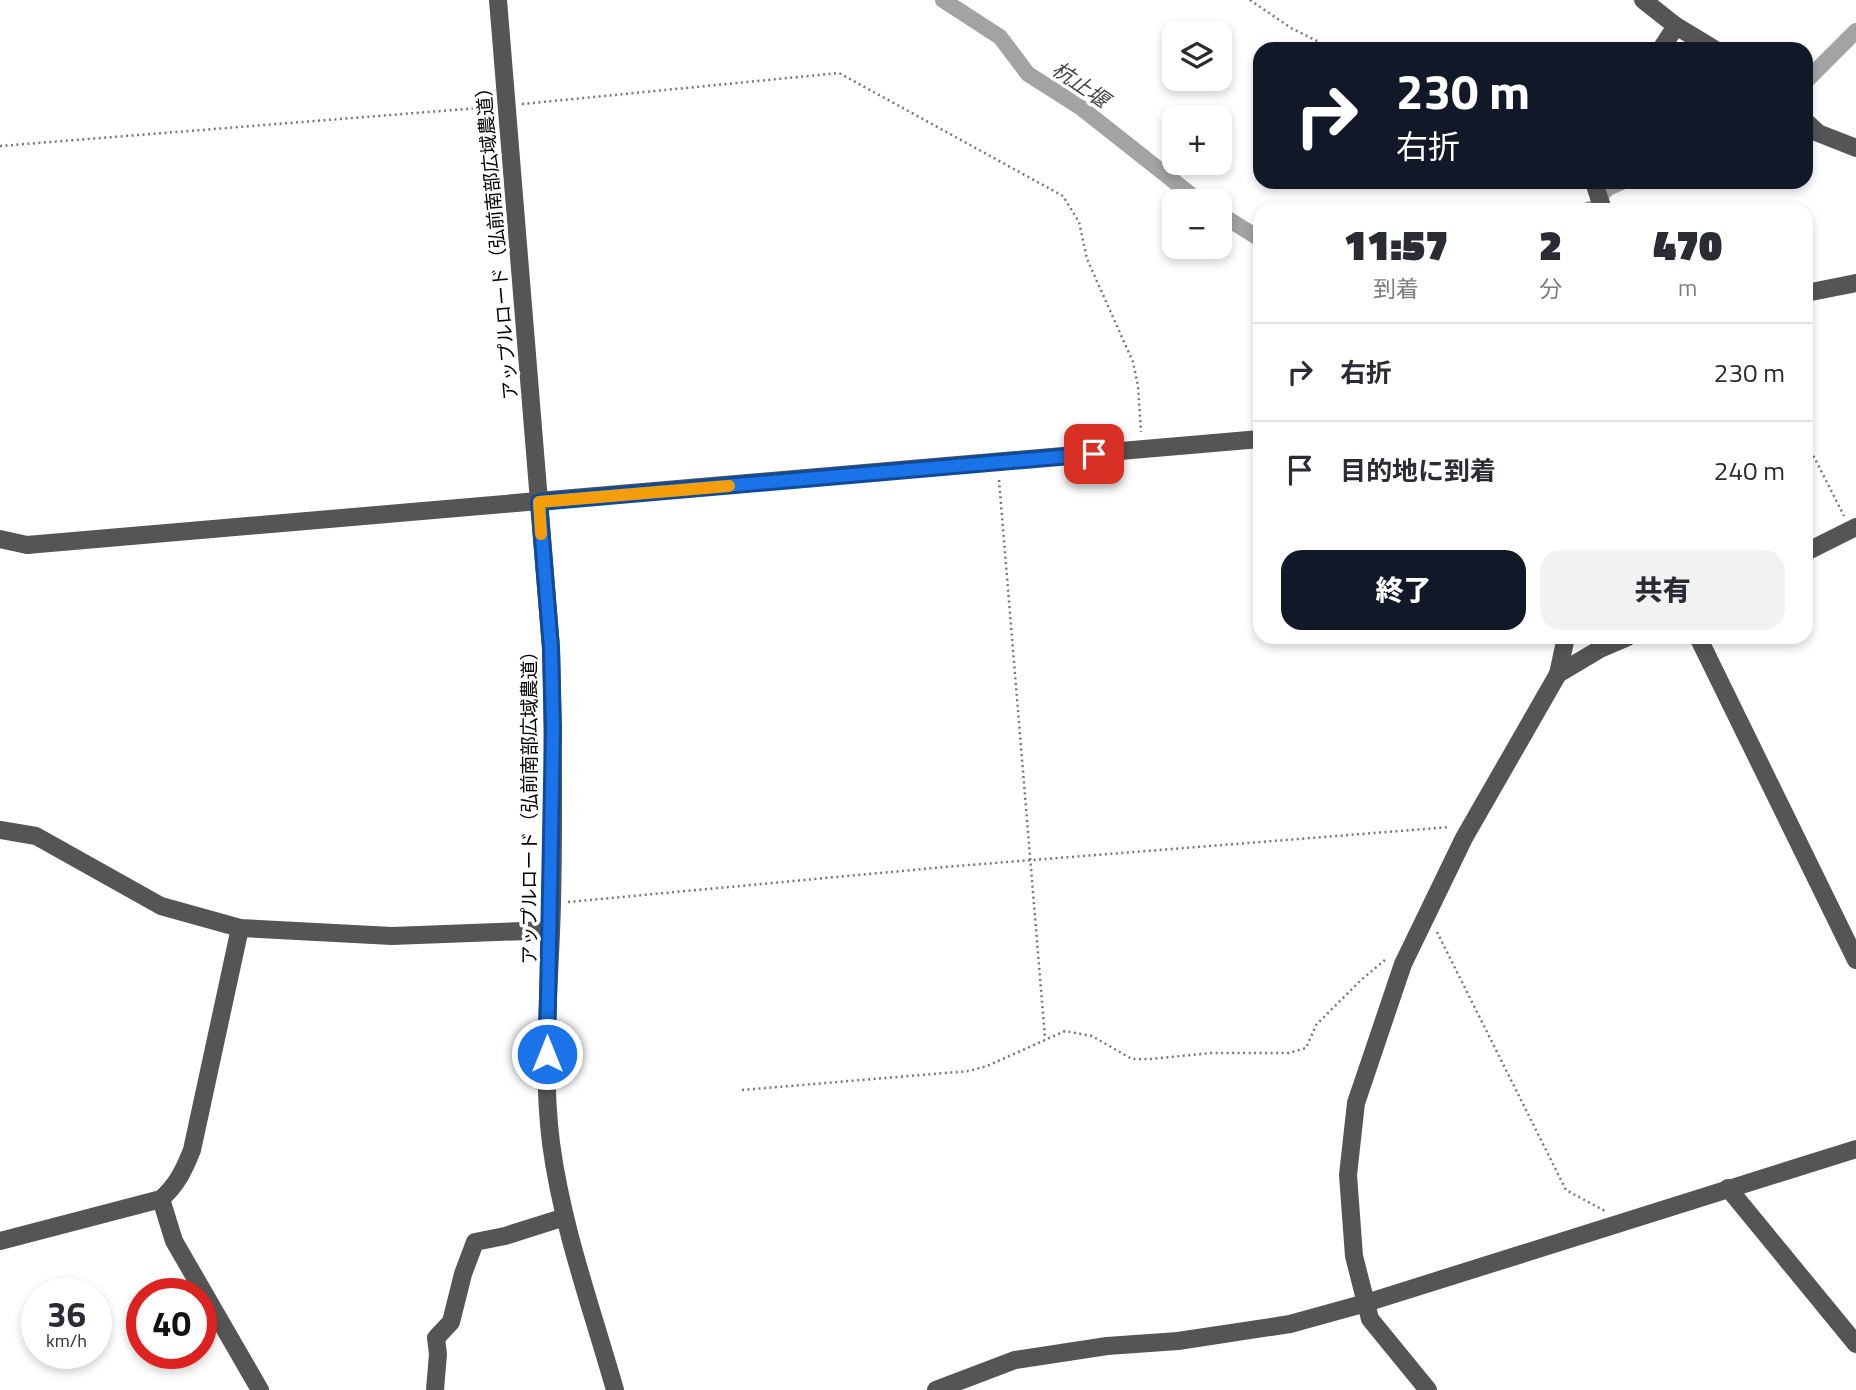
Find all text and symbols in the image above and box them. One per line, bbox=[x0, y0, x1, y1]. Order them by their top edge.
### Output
map controls bbox=[1162, 21, 1232, 259]
button: layers bbox=[1162, 21, 1232, 91]
water label: 杭止堰 bbox=[1046, 53, 1119, 117]
text: 230 m bbox=[1396, 53, 1530, 128]
icon: right bbox=[1281, 70, 1372, 161]
street label: アップルロード（弘前南部広域農道） bbox=[467, 77, 525, 401]
button: + bbox=[1162, 105, 1232, 175]
text: 右折 bbox=[1396, 122, 1460, 170]
button: − bbox=[1162, 189, 1232, 259]
text: 11:57 bbox=[1344, 212, 1448, 276]
text: 2 bbox=[1539, 212, 1562, 276]
text: 470 bbox=[1653, 212, 1722, 276]
text: m bbox=[1678, 270, 1697, 305]
text: 到着 bbox=[1373, 271, 1419, 306]
text: 分 bbox=[1539, 271, 1562, 306]
icon: right bbox=[1281, 353, 1319, 391]
text: 右折 bbox=[1340, 353, 1392, 392]
text: 230 m bbox=[1714, 353, 1785, 392]
pin bbox=[1064, 424, 1124, 484]
icon: arrive bbox=[1075, 435, 1113, 473]
icon: arrive bbox=[1281, 451, 1319, 489]
text: 目的地に到着 bbox=[1340, 451, 1496, 490]
text: 240 m bbox=[1714, 451, 1785, 490]
button: 終了 bbox=[1281, 550, 1526, 630]
button: 共有 bbox=[1540, 550, 1785, 630]
street label: アップルロード（弘前南部広域農道） bbox=[514, 641, 543, 965]
position arrow bbox=[510, 1017, 584, 1091]
speed limit sign: 40 bbox=[126, 1278, 217, 1369]
text: 36 bbox=[47, 1287, 86, 1341]
text: km/h bbox=[46, 1327, 87, 1354]

